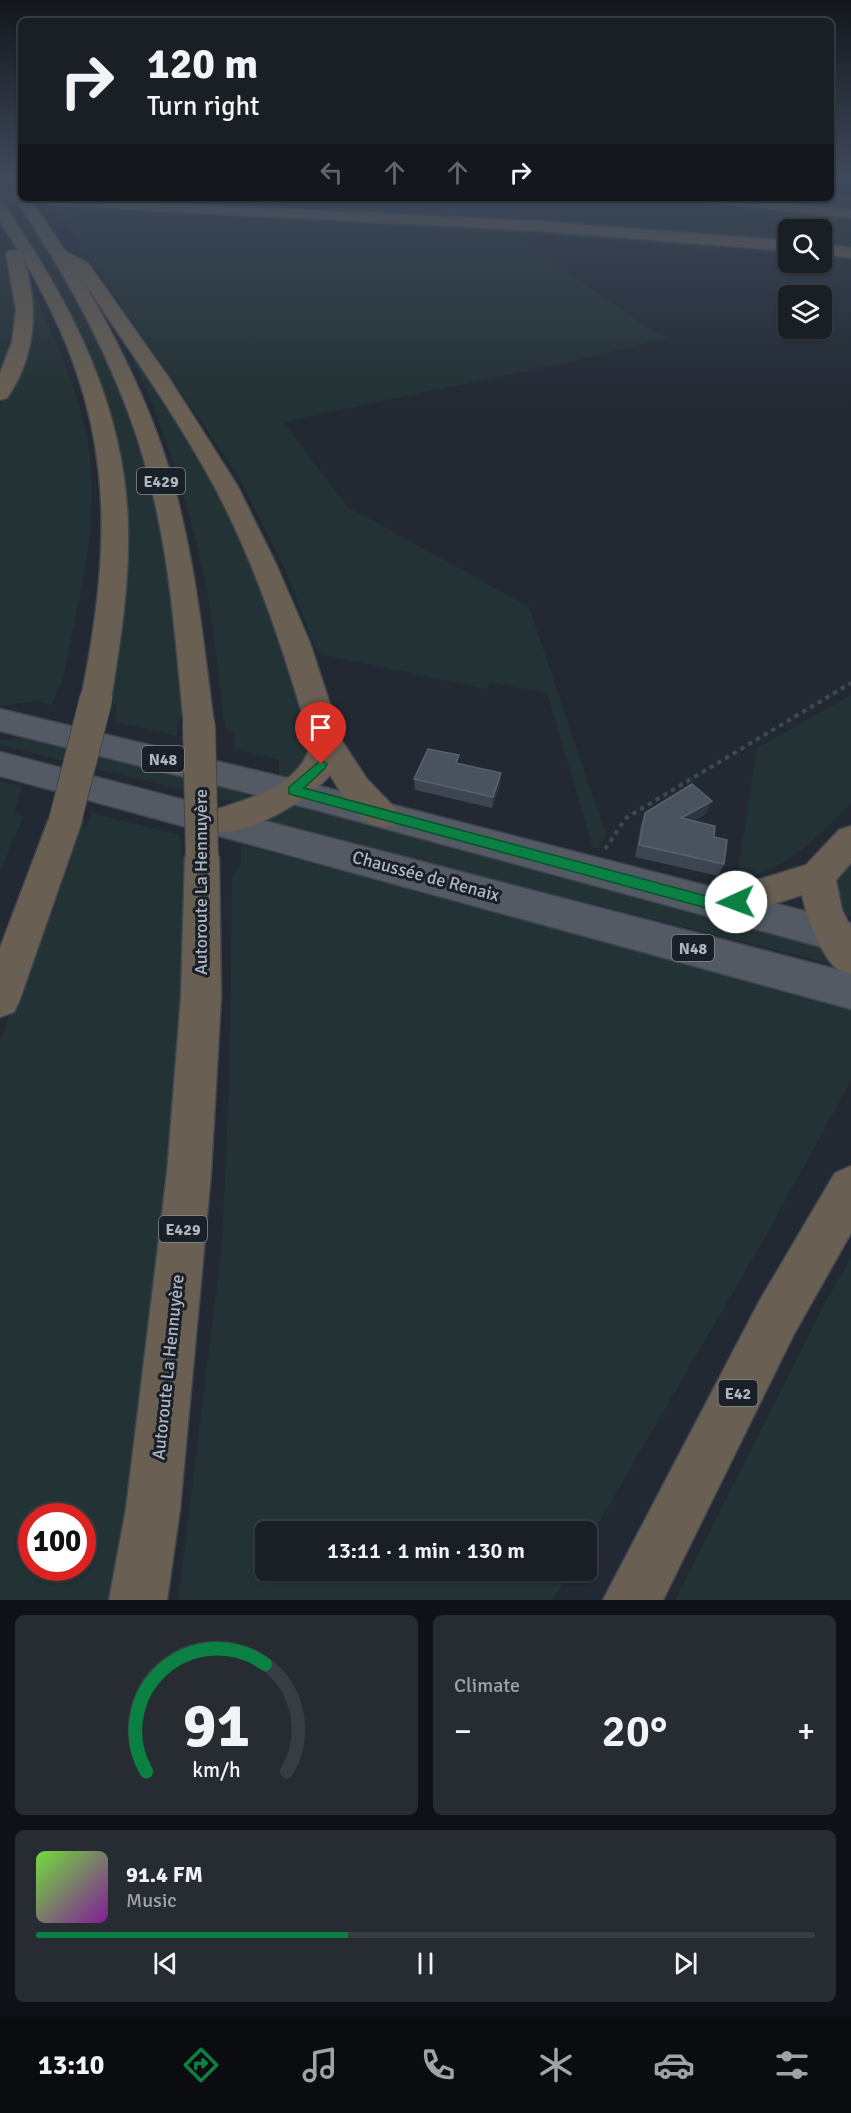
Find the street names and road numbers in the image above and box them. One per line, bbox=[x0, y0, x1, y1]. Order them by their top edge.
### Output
road number: E429 bbox=[137, 468, 185, 494]
road number: N48 bbox=[142, 746, 184, 772]
street label: Autoroute La Hennuyère bbox=[190, 789, 212, 975]
street label: Chaussée de Renaix bbox=[350, 846, 503, 906]
road number: N48 bbox=[672, 935, 714, 961]
road number: E429 bbox=[159, 1216, 207, 1242]
street label: Autoroute La Hennuyère bbox=[147, 1273, 189, 1461]
road number: E42 bbox=[718, 1380, 758, 1406]

